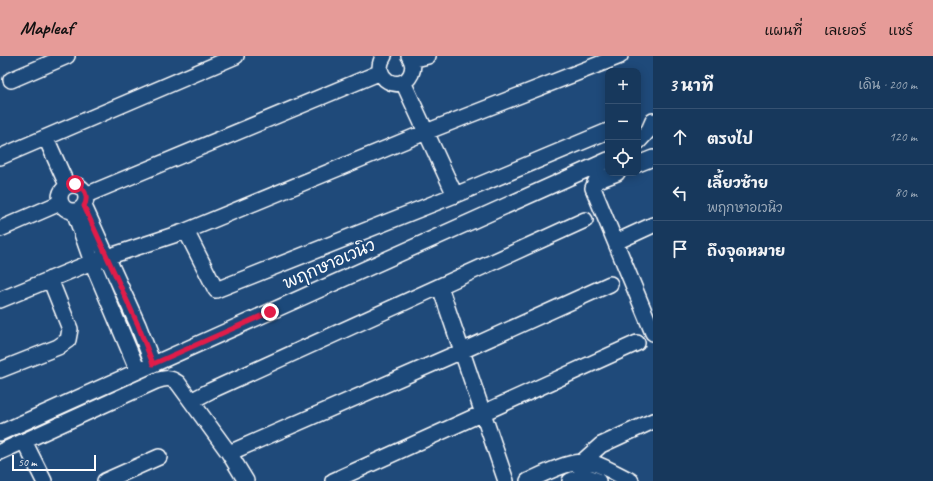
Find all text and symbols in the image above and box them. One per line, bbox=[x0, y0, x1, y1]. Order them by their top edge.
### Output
text: Mapleaf bbox=[20, 16, 73, 40]
text: แผนที่ bbox=[764, 22, 802, 39]
text: เลเยอร์ bbox=[824, 22, 866, 39]
text: แชร์ bbox=[888, 22, 913, 39]
map controls bbox=[605, 68, 641, 176]
button: + bbox=[605, 68, 641, 104]
text: 3 นาที bbox=[669, 75, 714, 96]
text: เดิน · 200 m bbox=[859, 77, 917, 93]
button: − bbox=[605, 104, 641, 140]
icon: ahead bbox=[669, 126, 691, 148]
text: 120 m bbox=[889, 129, 917, 145]
text: ตรงไป bbox=[707, 130, 753, 149]
button: locate bbox=[605, 140, 641, 176]
text: เลี้ยวซ้าย bbox=[707, 174, 768, 193]
route start bbox=[66, 175, 84, 193]
icon: left bbox=[669, 182, 691, 204]
text: 80 m bbox=[895, 185, 917, 201]
text: พฤกษาอเวนิว bbox=[707, 200, 783, 216]
street label: พฤกษาอเวนิว bbox=[280, 234, 379, 295]
icon: arrive bbox=[669, 238, 691, 260]
text: ถึงจุดหมาย bbox=[707, 242, 785, 261]
route end bbox=[261, 303, 279, 321]
scale bar bbox=[12, 453, 96, 472]
text: 50 m bbox=[18, 455, 37, 469]

